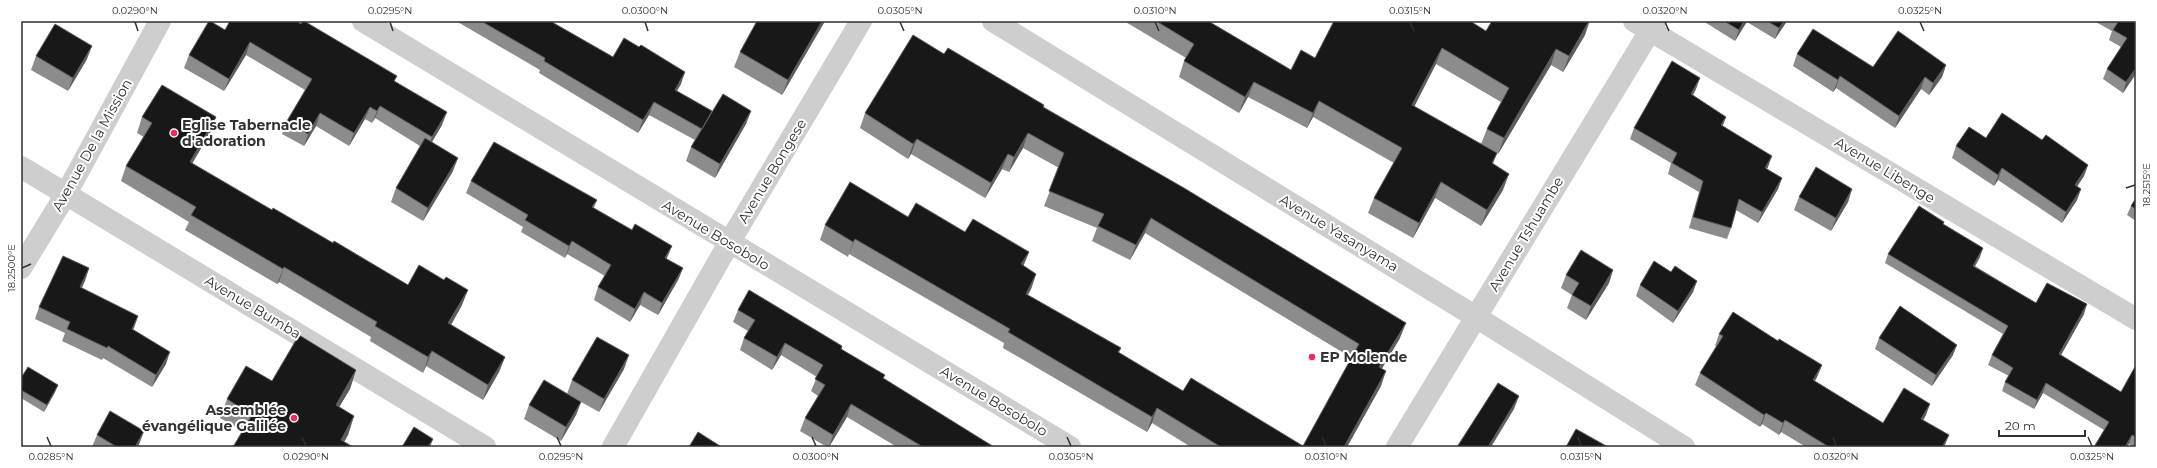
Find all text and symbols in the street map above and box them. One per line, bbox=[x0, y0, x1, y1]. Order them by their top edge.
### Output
text: 0.0290°N bbox=[112, 4, 158, 17]
text: 0.0295°N bbox=[368, 4, 412, 17]
text: 0.0300°N bbox=[622, 4, 668, 17]
text: 0.0305°N bbox=[877, 4, 923, 17]
text: 0.0310°N bbox=[1133, 4, 1177, 17]
text: 0.0315°N bbox=[1389, 4, 1431, 17]
text: 0.0320°N bbox=[1642, 4, 1688, 17]
text: 0.0325°N bbox=[1898, 4, 1942, 17]
street label: Avenue De la Mission bbox=[48, 76, 136, 214]
place label: Eglise Tabernacle d'adoration bbox=[182, 116, 311, 150]
street label: Avenue Bongese bbox=[734, 116, 810, 226]
marker: Eglise Tabernacle d'adoration bbox=[169, 128, 179, 138]
street label: Avenue Libenge bbox=[1832, 133, 1938, 207]
text: 18.2515°E bbox=[2140, 163, 2153, 207]
street label: Avenue Tshuambe bbox=[1485, 173, 1567, 295]
street label: Avenue Yasanyama bbox=[1276, 190, 1402, 276]
street label: Avenue Bosobolo bbox=[659, 196, 773, 274]
text: 18.2500°E bbox=[5, 244, 18, 292]
street label: Avenue Bumba bbox=[202, 271, 304, 343]
place label: EP Molende bbox=[1320, 348, 1408, 366]
marker: EP Molende bbox=[1307, 352, 1317, 362]
street label: Avenue Bosobolo bbox=[937, 362, 1051, 440]
place label: Assemblée évangélique Galilée bbox=[142, 401, 286, 435]
scale bar bbox=[1999, 412, 2085, 438]
marker: Assemblée évangélique Galilée bbox=[289, 413, 299, 423]
text: 20 m bbox=[2005, 418, 2036, 433]
text: 0.0285°N bbox=[28, 450, 74, 463]
text: 0.0290°N bbox=[283, 450, 329, 463]
text: 0.0295°N bbox=[539, 450, 583, 463]
text: 0.0300°N bbox=[793, 450, 839, 463]
text: 0.0305°N bbox=[1048, 450, 1094, 463]
text: 0.0310°N bbox=[1304, 450, 1348, 463]
text: 0.0315°N bbox=[1560, 450, 1602, 463]
text: 0.0320°N bbox=[1813, 450, 1859, 463]
text: 0.0325°N bbox=[2070, 450, 2114, 463]

